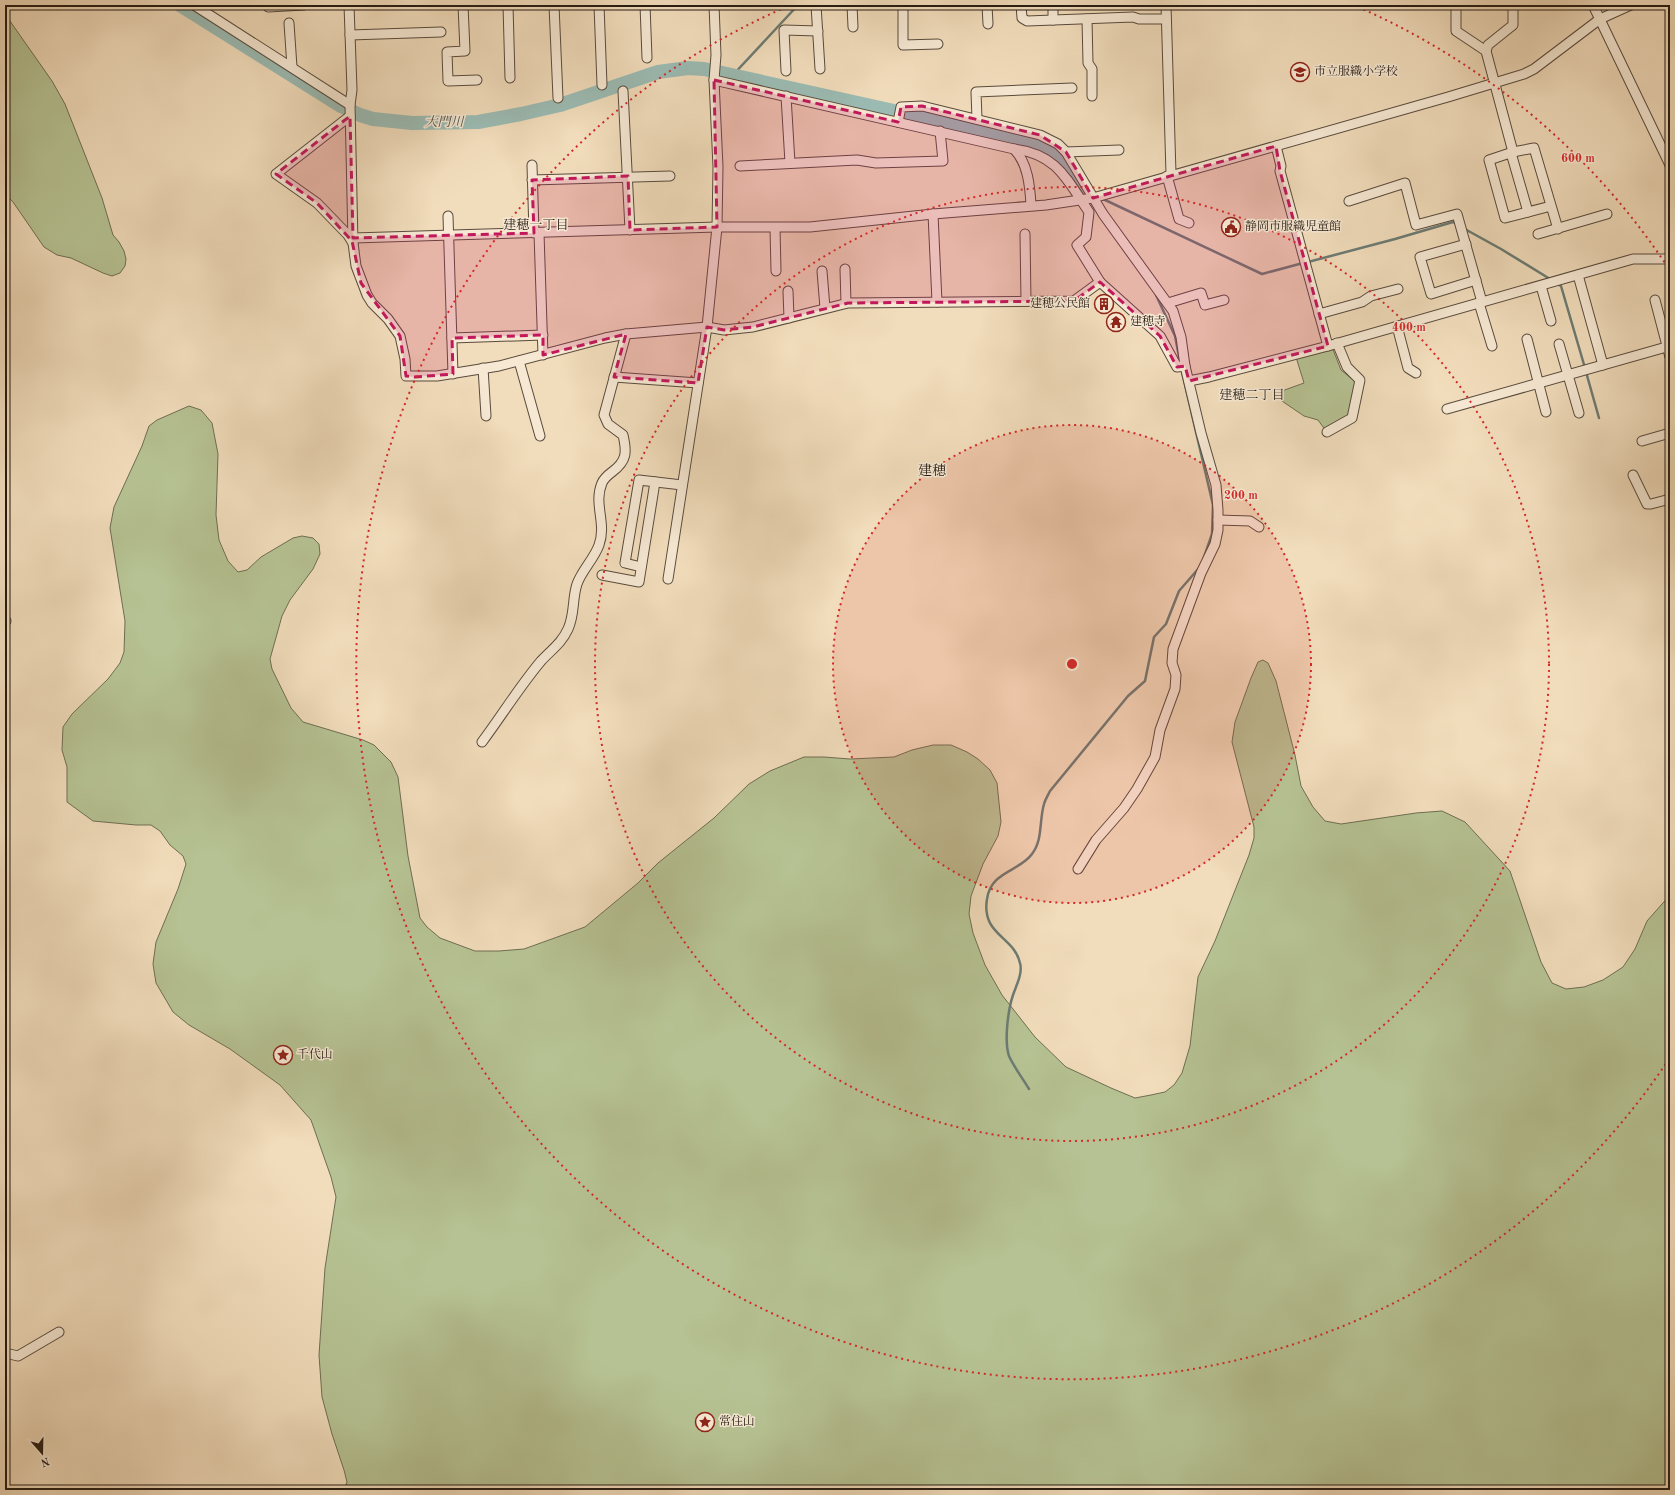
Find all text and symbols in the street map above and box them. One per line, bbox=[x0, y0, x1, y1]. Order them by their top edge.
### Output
school or university icon: 市立服織小学校 bbox=[1289, 61, 1311, 83]
place label: 市立服織小学校 bbox=[1314, 64, 1398, 78]
water label: 大門川 bbox=[424, 115, 465, 129]
text: 600 m bbox=[1561, 153, 1595, 165]
public building icon: 静岡市服織児童館 bbox=[1220, 216, 1242, 238]
district label: 建穂一丁目 bbox=[503, 218, 569, 232]
place label: 静岡市服織児童館 bbox=[1245, 219, 1341, 233]
building icon: 建穂公民館 bbox=[1093, 293, 1115, 315]
place label: 建穂公民館 bbox=[1030, 296, 1090, 310]
temple icon: 建穂寺 bbox=[1105, 311, 1127, 333]
place label: 建穂寺 bbox=[1130, 314, 1166, 328]
text: 400 m bbox=[1392, 322, 1426, 334]
district label: 建穂二丁目 bbox=[1219, 388, 1285, 402]
district label: 建穂 bbox=[918, 463, 946, 478]
text: 200 m bbox=[1224, 490, 1258, 502]
centre of rings bbox=[1065, 657, 1079, 671]
place icon: 千代山 bbox=[272, 1044, 294, 1066]
place label: 千代山 bbox=[297, 1047, 333, 1061]
place icon: 常住山 bbox=[694, 1411, 716, 1433]
place label: 常住山 bbox=[719, 1414, 755, 1428]
north arrow bbox=[22, 1433, 62, 1473]
text: N bbox=[39, 1454, 51, 1468]

